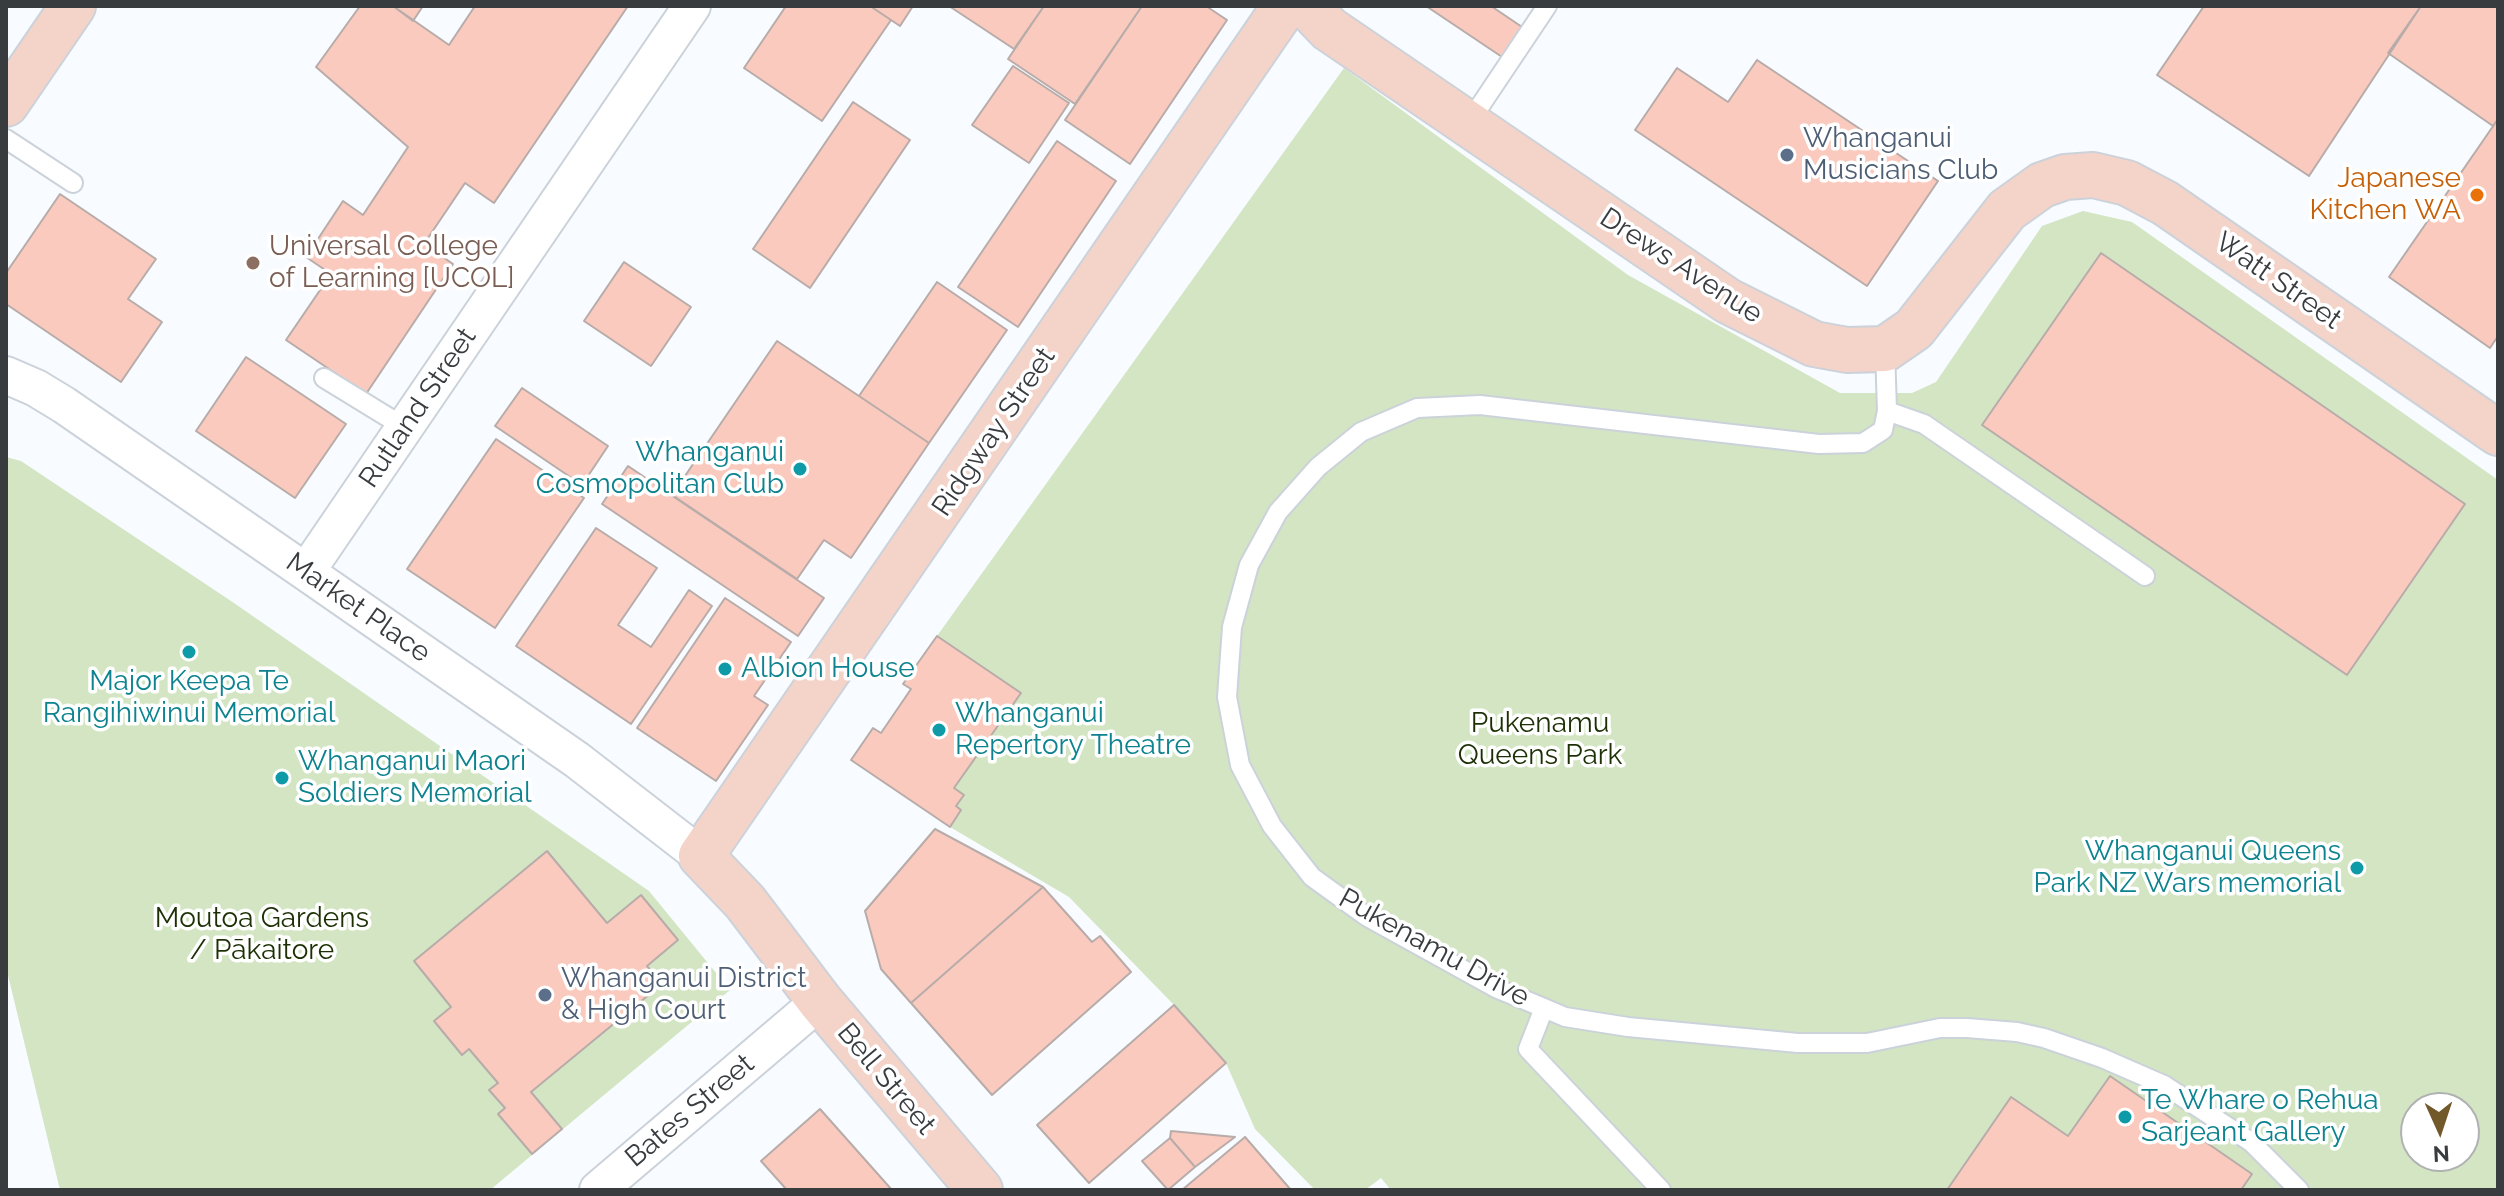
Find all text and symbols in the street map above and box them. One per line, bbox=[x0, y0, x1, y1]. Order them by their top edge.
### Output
place label: Whanganui Musicians Club bbox=[1803, 122, 1998, 188]
marker: Whanganui Musicians Club bbox=[1778, 146, 1796, 164]
place label: Japanese Kitchen WA bbox=[2310, 162, 2461, 228]
marker: Japanese Kitchen WA bbox=[2468, 186, 2486, 204]
street label: Drews Avenue bbox=[1594, 201, 1768, 331]
street label: Watt Street bbox=[2208, 225, 2348, 337]
place label: Universal College of Learning [UCOL] bbox=[269, 230, 514, 296]
marker: Universal College of Learning [UCOL] bbox=[244, 254, 262, 272]
street label: Rutland Street bbox=[352, 322, 484, 494]
street label: Ridgway Street bbox=[925, 341, 1063, 523]
place label: Whanganui Cosmopolitan Club bbox=[536, 436, 784, 502]
marker: Whanganui Cosmopolitan Club bbox=[791, 460, 809, 478]
street label: Market Place bbox=[279, 546, 437, 670]
marker: Major Keepa Te Rangihiwinui Memorial bbox=[180, 643, 198, 661]
place label: Albion House bbox=[741, 652, 915, 686]
marker: Albion House bbox=[716, 660, 734, 678]
place label: Major Keepa Te Rangihiwinui Memorial bbox=[43, 665, 335, 731]
place label: Whanganui Repertory Theatre bbox=[955, 697, 1191, 763]
park label: Pukenamu Queens Park bbox=[1458, 707, 1622, 773]
marker: Whanganui Repertory Theatre bbox=[930, 721, 948, 739]
place label: Whanganui Maori Soldiers Memorial bbox=[298, 745, 532, 811]
marker: Whanganui Maori Soldiers Memorial bbox=[273, 769, 291, 787]
place label: Whanganui Queens Park NZ Wars memorial bbox=[2033, 835, 2341, 901]
marker: Whanganui Queens Park NZ Wars memorial bbox=[2348, 859, 2366, 877]
street label: Pukenamu Drive bbox=[1333, 882, 1535, 1014]
park label: Moutoa Gardens / Pākaitore bbox=[155, 902, 369, 968]
place label: Whanganui District & High Court bbox=[561, 962, 807, 1028]
marker: Whanganui District & High Court bbox=[536, 986, 554, 1004]
street label: Bell Street bbox=[830, 1016, 942, 1142]
street label: Bates Street bbox=[619, 1047, 761, 1175]
place label: Te Whare o Rehua Sarjeant Gallery bbox=[2141, 1084, 2379, 1150]
north arrow bbox=[2400, 1092, 2480, 1172]
marker: Te Whare o Rehua Sarjeant Gallery bbox=[2116, 1108, 2134, 1126]
text: N bbox=[2432, 1141, 2450, 1167]

